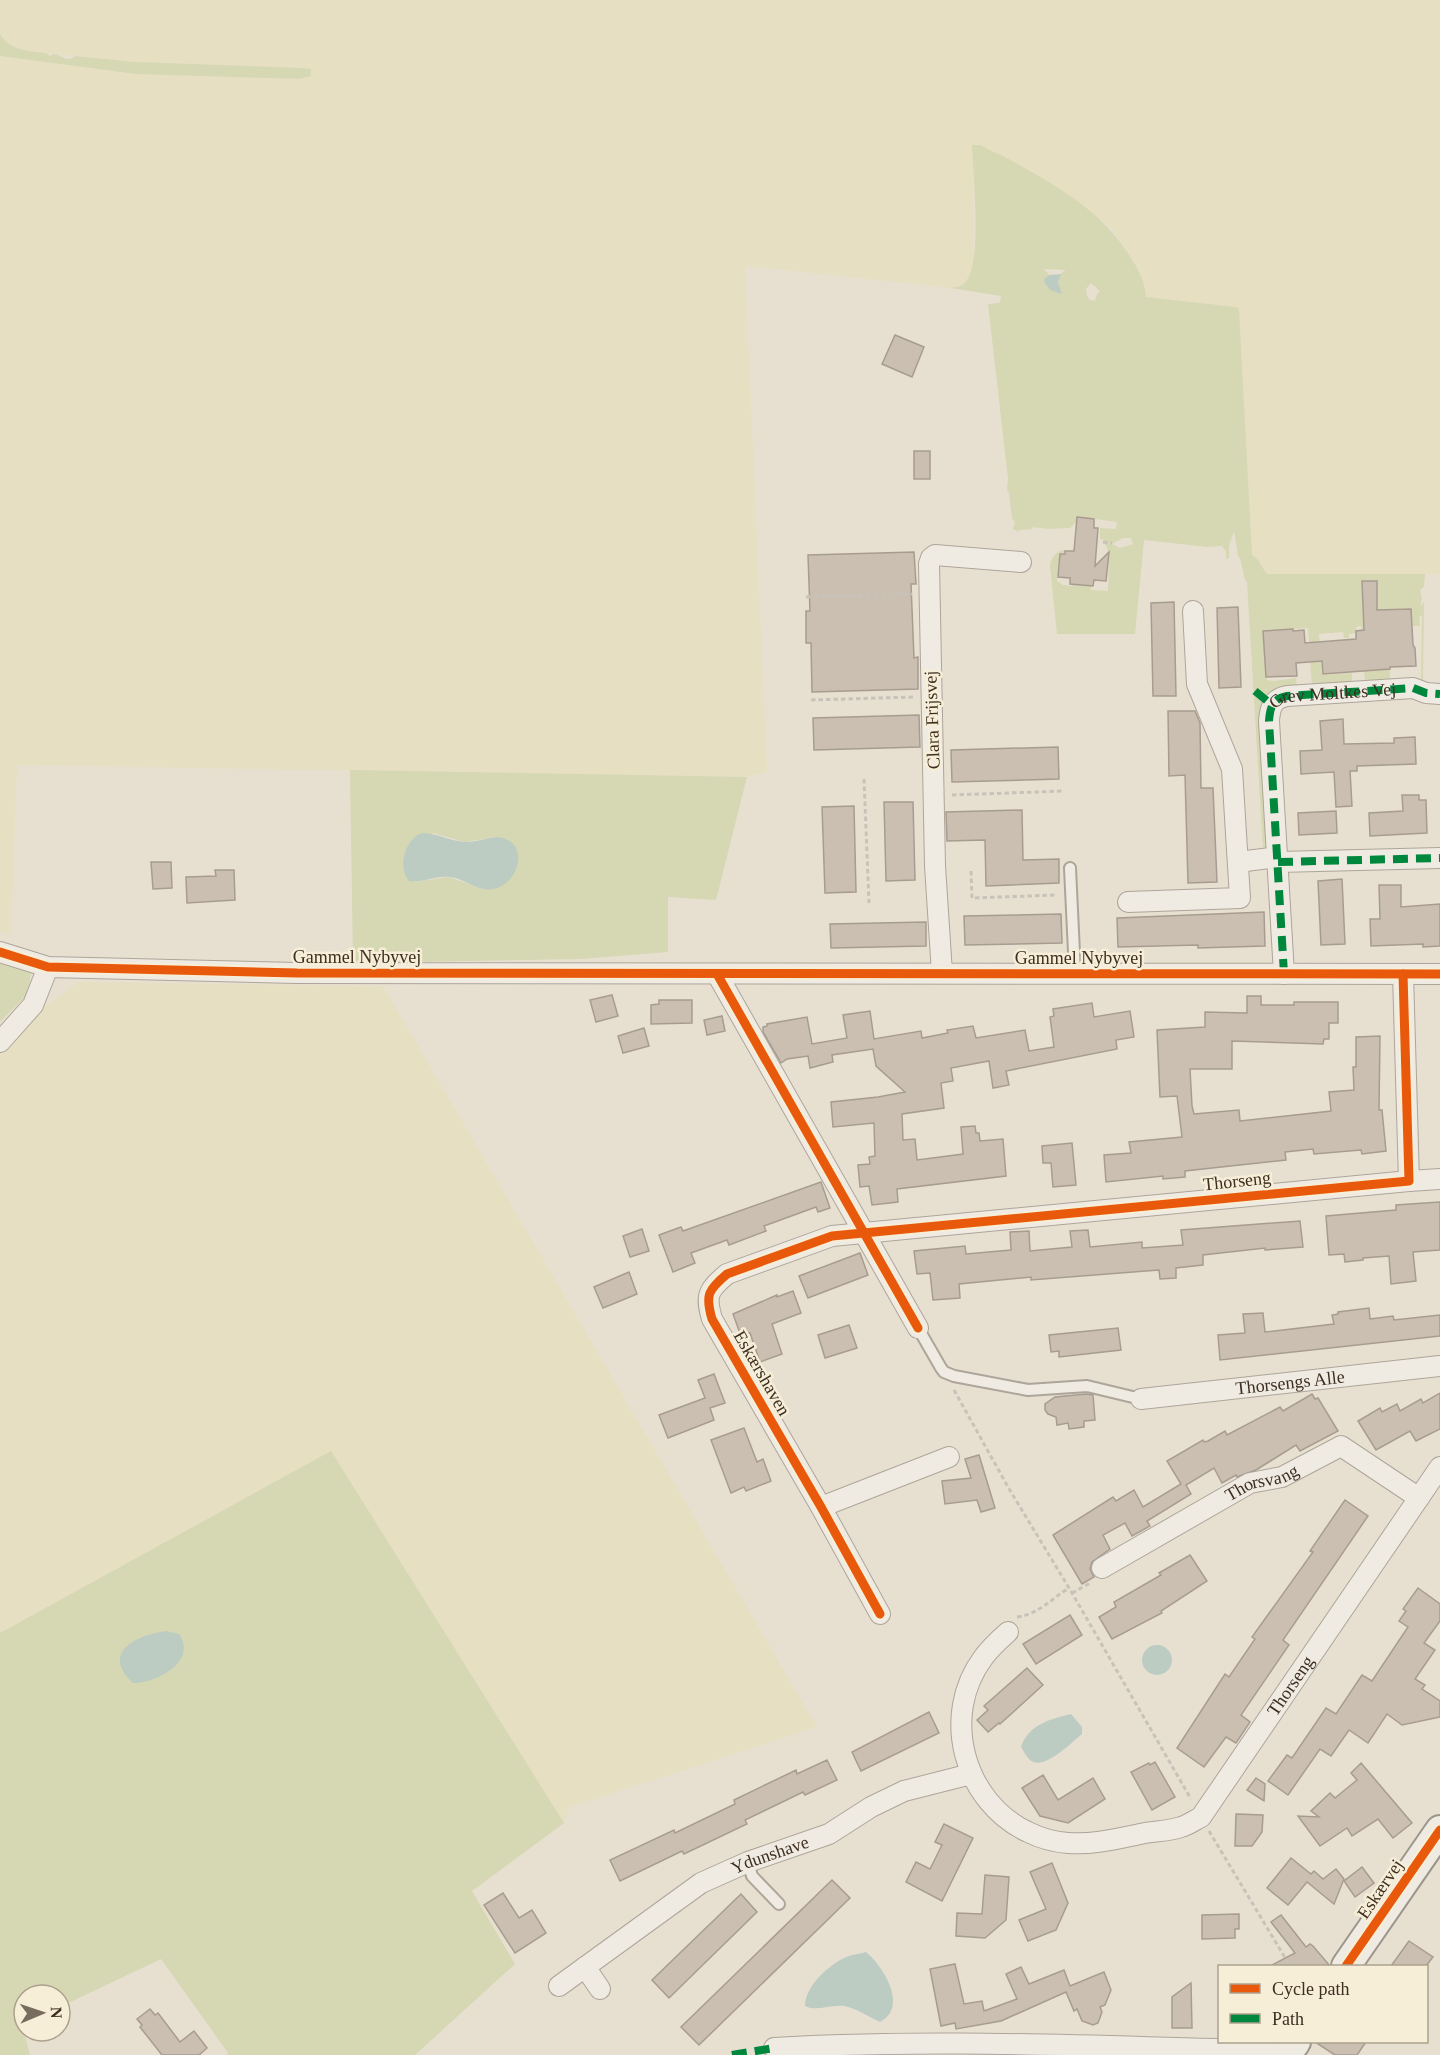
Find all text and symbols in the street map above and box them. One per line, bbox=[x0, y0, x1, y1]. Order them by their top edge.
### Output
street label: Clara Frijsvej bbox=[920, 670, 944, 770]
street label: Grev Moltkes Vej bbox=[1265, 679, 1397, 713]
street label: Gammel Nybyvej bbox=[293, 947, 421, 967]
street label: Gammel Nybyvej bbox=[1015, 948, 1143, 968]
street label: Thorseng bbox=[1202, 1168, 1272, 1194]
street label: Eskærshaven bbox=[730, 1327, 794, 1419]
street label: Thorsengs Alle bbox=[1235, 1367, 1346, 1398]
street label: Thorsvang bbox=[1221, 1460, 1302, 1505]
street label: Thorseng bbox=[1263, 1652, 1318, 1720]
street label: Ydunshave bbox=[728, 1832, 811, 1878]
street label: Eskærvej bbox=[1353, 1856, 1407, 1922]
legend bbox=[1218, 1965, 1428, 2043]
text: Cycle path bbox=[1272, 1979, 1349, 1999]
north arrow bbox=[12, 1983, 72, 2043]
text: N bbox=[48, 2006, 65, 2019]
text: Path bbox=[1272, 2009, 1304, 2029]

